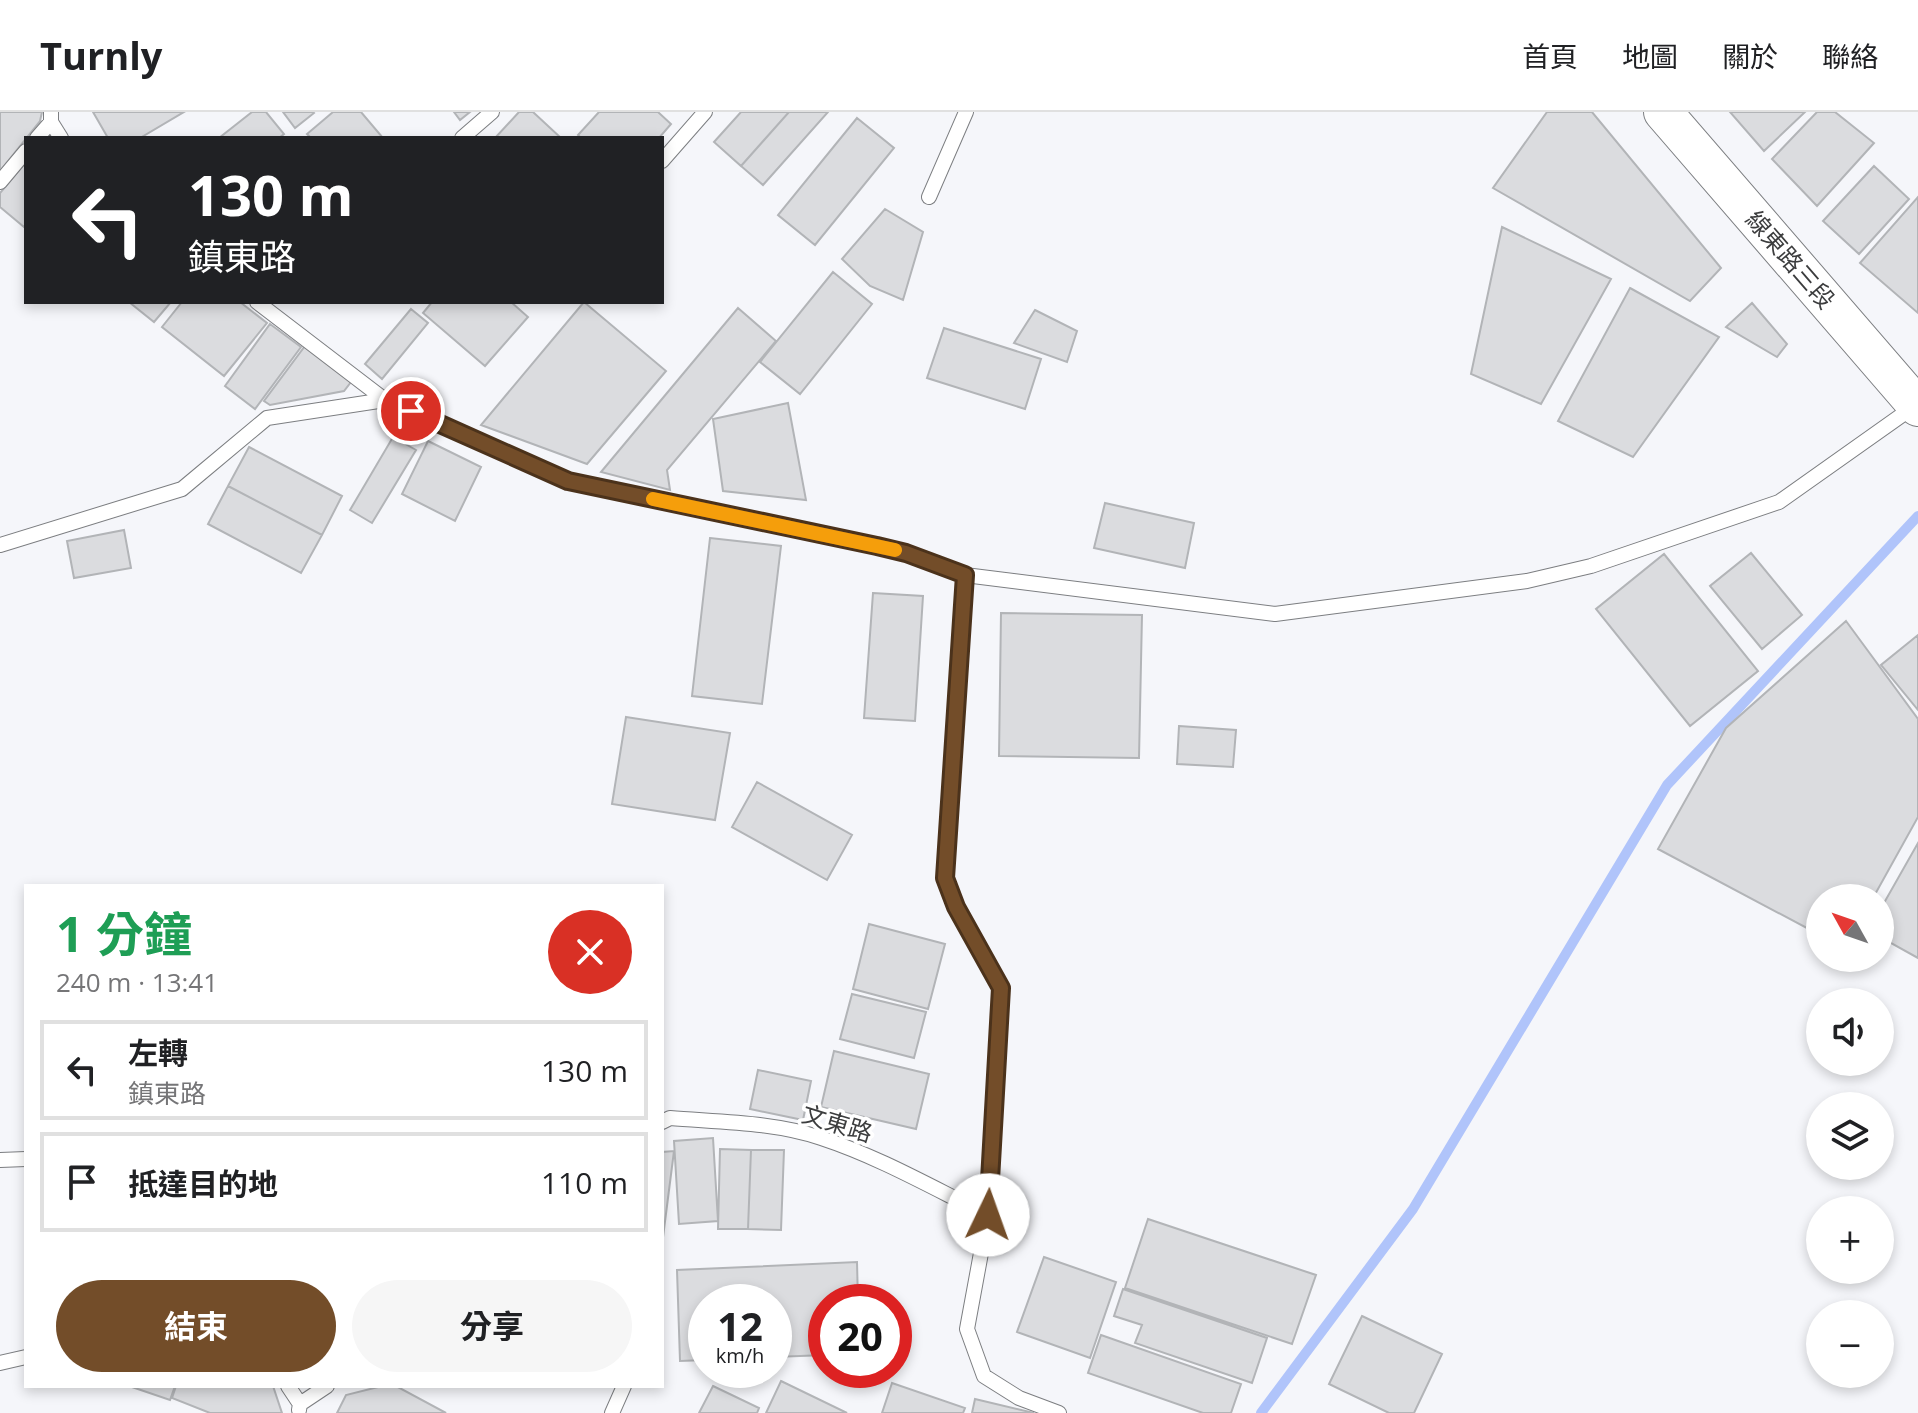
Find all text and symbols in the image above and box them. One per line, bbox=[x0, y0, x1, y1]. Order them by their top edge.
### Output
text: Turnly bbox=[40, 29, 162, 81]
text: 首頁 bbox=[1522, 37, 1578, 75]
text: 地圖 bbox=[1622, 37, 1678, 75]
text: 關於 bbox=[1722, 37, 1778, 75]
text: 聯絡 bbox=[1822, 37, 1878, 75]
text: 130 m bbox=[188, 156, 354, 232]
icon: left bbox=[56, 168, 160, 272]
street label: 線東路三段 bbox=[1739, 203, 1843, 315]
text: 鎮東路 bbox=[188, 232, 296, 281]
pin bbox=[377, 377, 445, 445]
icon: arrive bbox=[389, 389, 433, 433]
north arrow bbox=[1806, 884, 1894, 972]
map controls bbox=[1806, 884, 1894, 1388]
text: 1 分鐘 bbox=[56, 901, 192, 966]
button: close bbox=[548, 910, 632, 994]
text: 240 m · 13:41 bbox=[56, 964, 218, 1000]
button: sound bbox=[1806, 988, 1894, 1076]
text: 左轉 bbox=[128, 1032, 188, 1073]
icon: left bbox=[60, 1048, 104, 1092]
text: 130 m bbox=[541, 1050, 628, 1091]
text: 鎮東路 bbox=[128, 1075, 206, 1111]
button: layers bbox=[1806, 1092, 1894, 1180]
street label: 文東路 bbox=[798, 1096, 877, 1149]
icon: arrive bbox=[60, 1160, 104, 1204]
text: 110 m bbox=[541, 1162, 628, 1203]
text: 抵達目的地 bbox=[128, 1163, 278, 1204]
position arrow bbox=[946, 1173, 1030, 1257]
button: + bbox=[1806, 1196, 1894, 1284]
button: 結束 bbox=[56, 1280, 336, 1372]
button: 分享 bbox=[352, 1280, 632, 1372]
speed limit sign: 20 bbox=[808, 1284, 912, 1388]
text: 12 bbox=[717, 1298, 763, 1353]
button: − bbox=[1806, 1300, 1894, 1388]
text: km/h bbox=[716, 1342, 764, 1369]

